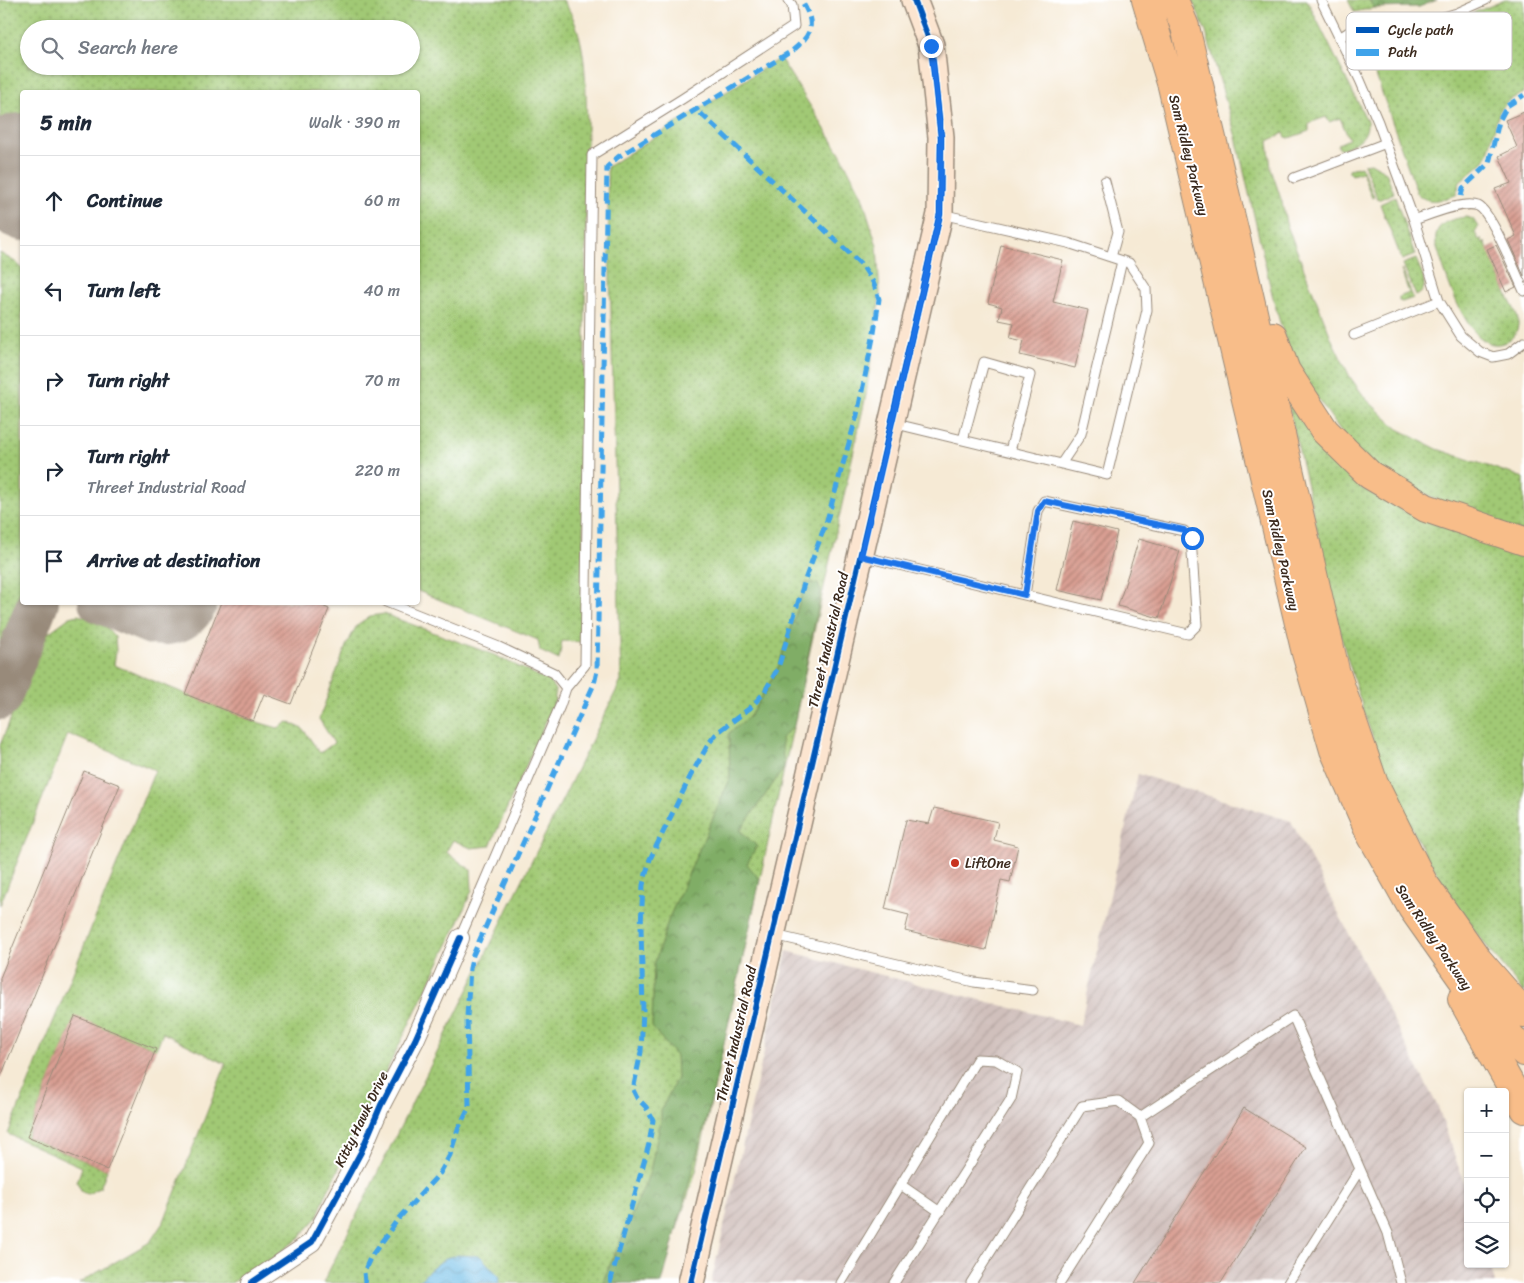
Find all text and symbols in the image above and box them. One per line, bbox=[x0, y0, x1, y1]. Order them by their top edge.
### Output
legend bbox=[1346, 12, 1512, 70]
text: Cycle path bbox=[1388, 18, 1454, 43]
search box bbox=[20, 20, 420, 75]
text: Search here bbox=[78, 31, 178, 64]
icon: search bbox=[38, 34, 66, 62]
route end bbox=[920, 35, 943, 58]
text: Path bbox=[1388, 40, 1417, 65]
street label: Sam Ridley Parkway bbox=[1161, 92, 1216, 219]
text: 5 min bbox=[40, 104, 92, 142]
text: Walk · 390 m bbox=[309, 108, 400, 137]
text: Continue bbox=[87, 184, 163, 217]
text: 60 m bbox=[364, 186, 400, 215]
icon: ahead bbox=[40, 187, 68, 215]
text: Turn left bbox=[87, 274, 160, 307]
text: 40 m bbox=[363, 276, 400, 305]
icon: left bbox=[40, 277, 68, 305]
text: Turn right bbox=[87, 364, 169, 397]
text: 70 m bbox=[364, 366, 400, 395]
icon: right bbox=[40, 367, 68, 395]
text: Turn right bbox=[87, 440, 169, 473]
text: 220 m bbox=[355, 456, 400, 485]
icon: right bbox=[40, 457, 68, 485]
text: Threet Industrial Road bbox=[87, 473, 245, 502]
street label: Sam Ridley Parkway bbox=[1254, 487, 1307, 614]
route start bbox=[1181, 527, 1204, 550]
text: Arrive at destination bbox=[87, 544, 260, 577]
icon: arrive bbox=[40, 547, 68, 575]
street label: Threet Industrial Road bbox=[801, 568, 857, 710]
place label: LiftOne bbox=[965, 851, 1011, 876]
marker: LiftOne bbox=[949, 857, 961, 869]
street label: Sam Ridley Parkway bbox=[1388, 879, 1479, 996]
street label: Threet Industrial Road bbox=[709, 962, 765, 1104]
street label: Kitty Hawk Drive bbox=[327, 1067, 396, 1172]
map controls bbox=[1464, 1088, 1509, 1268]
button: + bbox=[1464, 1088, 1509, 1133]
button: − bbox=[1464, 1133, 1509, 1178]
button: locate bbox=[1464, 1178, 1509, 1223]
button: layers bbox=[1464, 1223, 1509, 1268]

